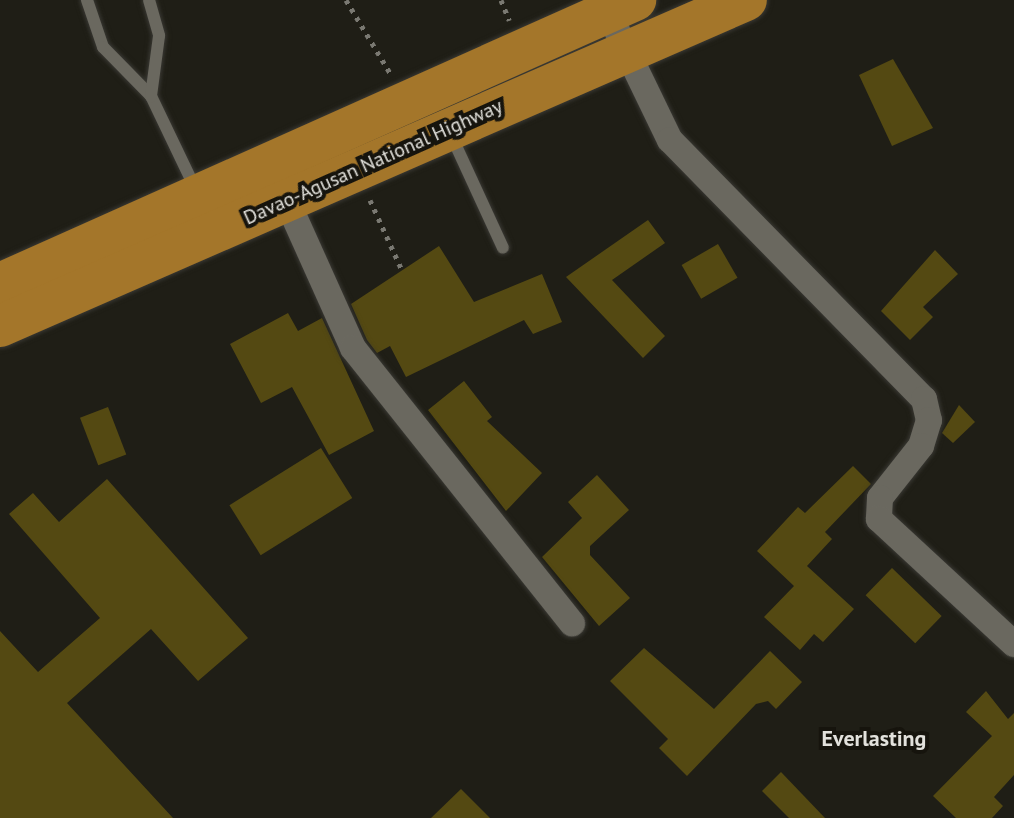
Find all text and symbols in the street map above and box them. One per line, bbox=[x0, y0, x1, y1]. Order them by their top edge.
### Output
street label: Davao-Agusan National Highway bbox=[240, 94, 506, 230]
district label: Everlasting bbox=[822, 726, 926, 752]

